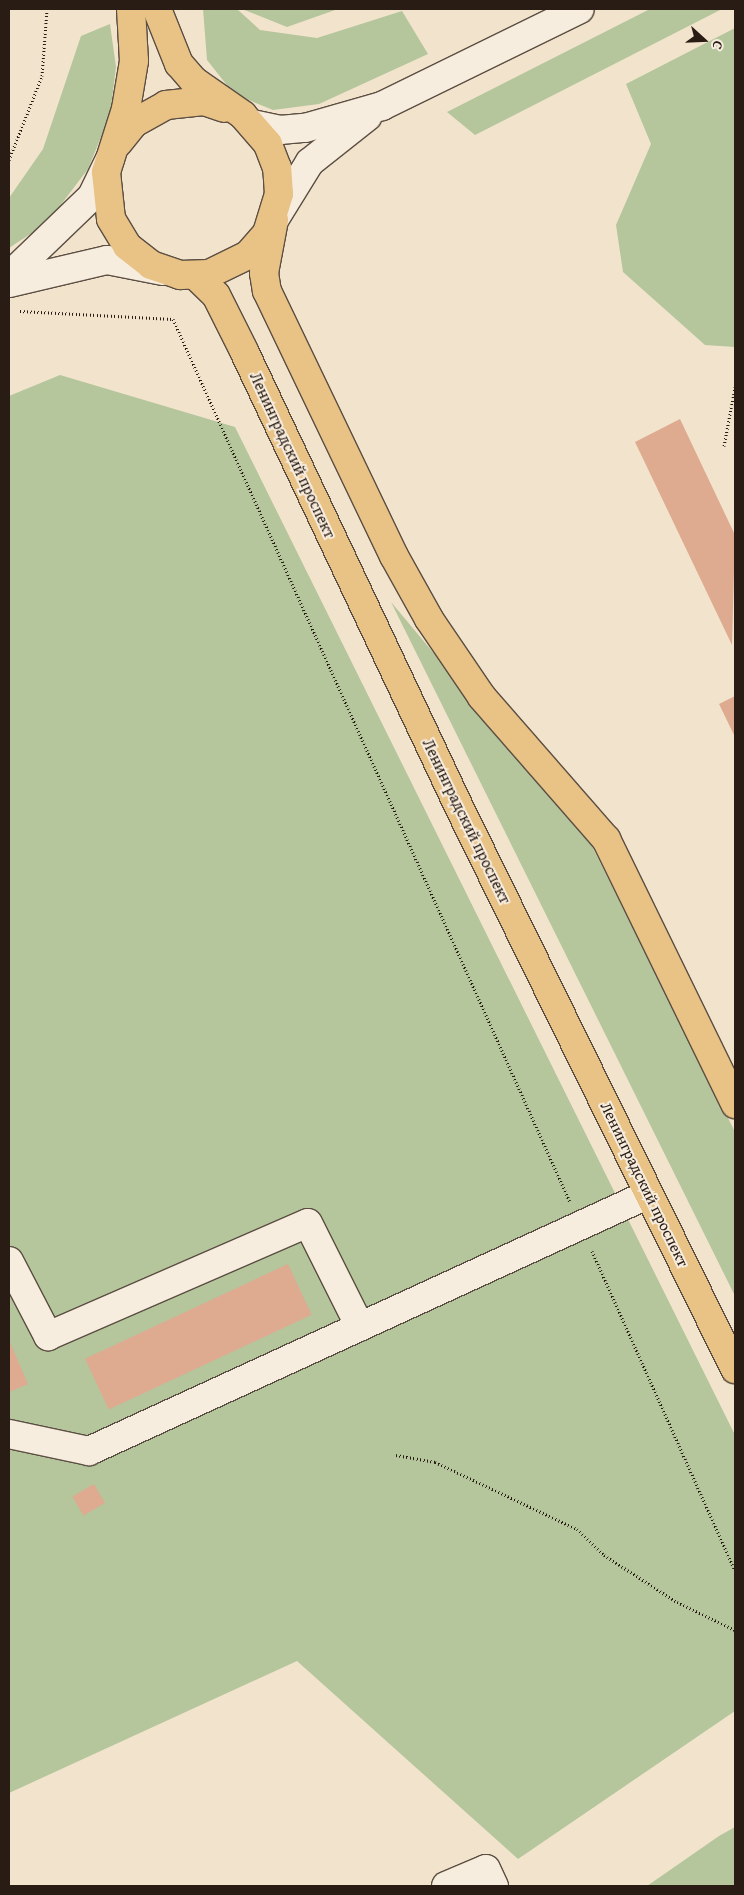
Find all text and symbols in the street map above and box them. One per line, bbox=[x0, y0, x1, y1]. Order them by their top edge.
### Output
north arrow bbox=[679, 15, 729, 65]
text: С bbox=[707, 38, 729, 52]
street label: Ленинградский проспект bbox=[246, 369, 340, 541]
street label: Ленинградский проспект bbox=[419, 735, 515, 907]
street label: Ленинградский проспект bbox=[597, 1098, 693, 1270]

